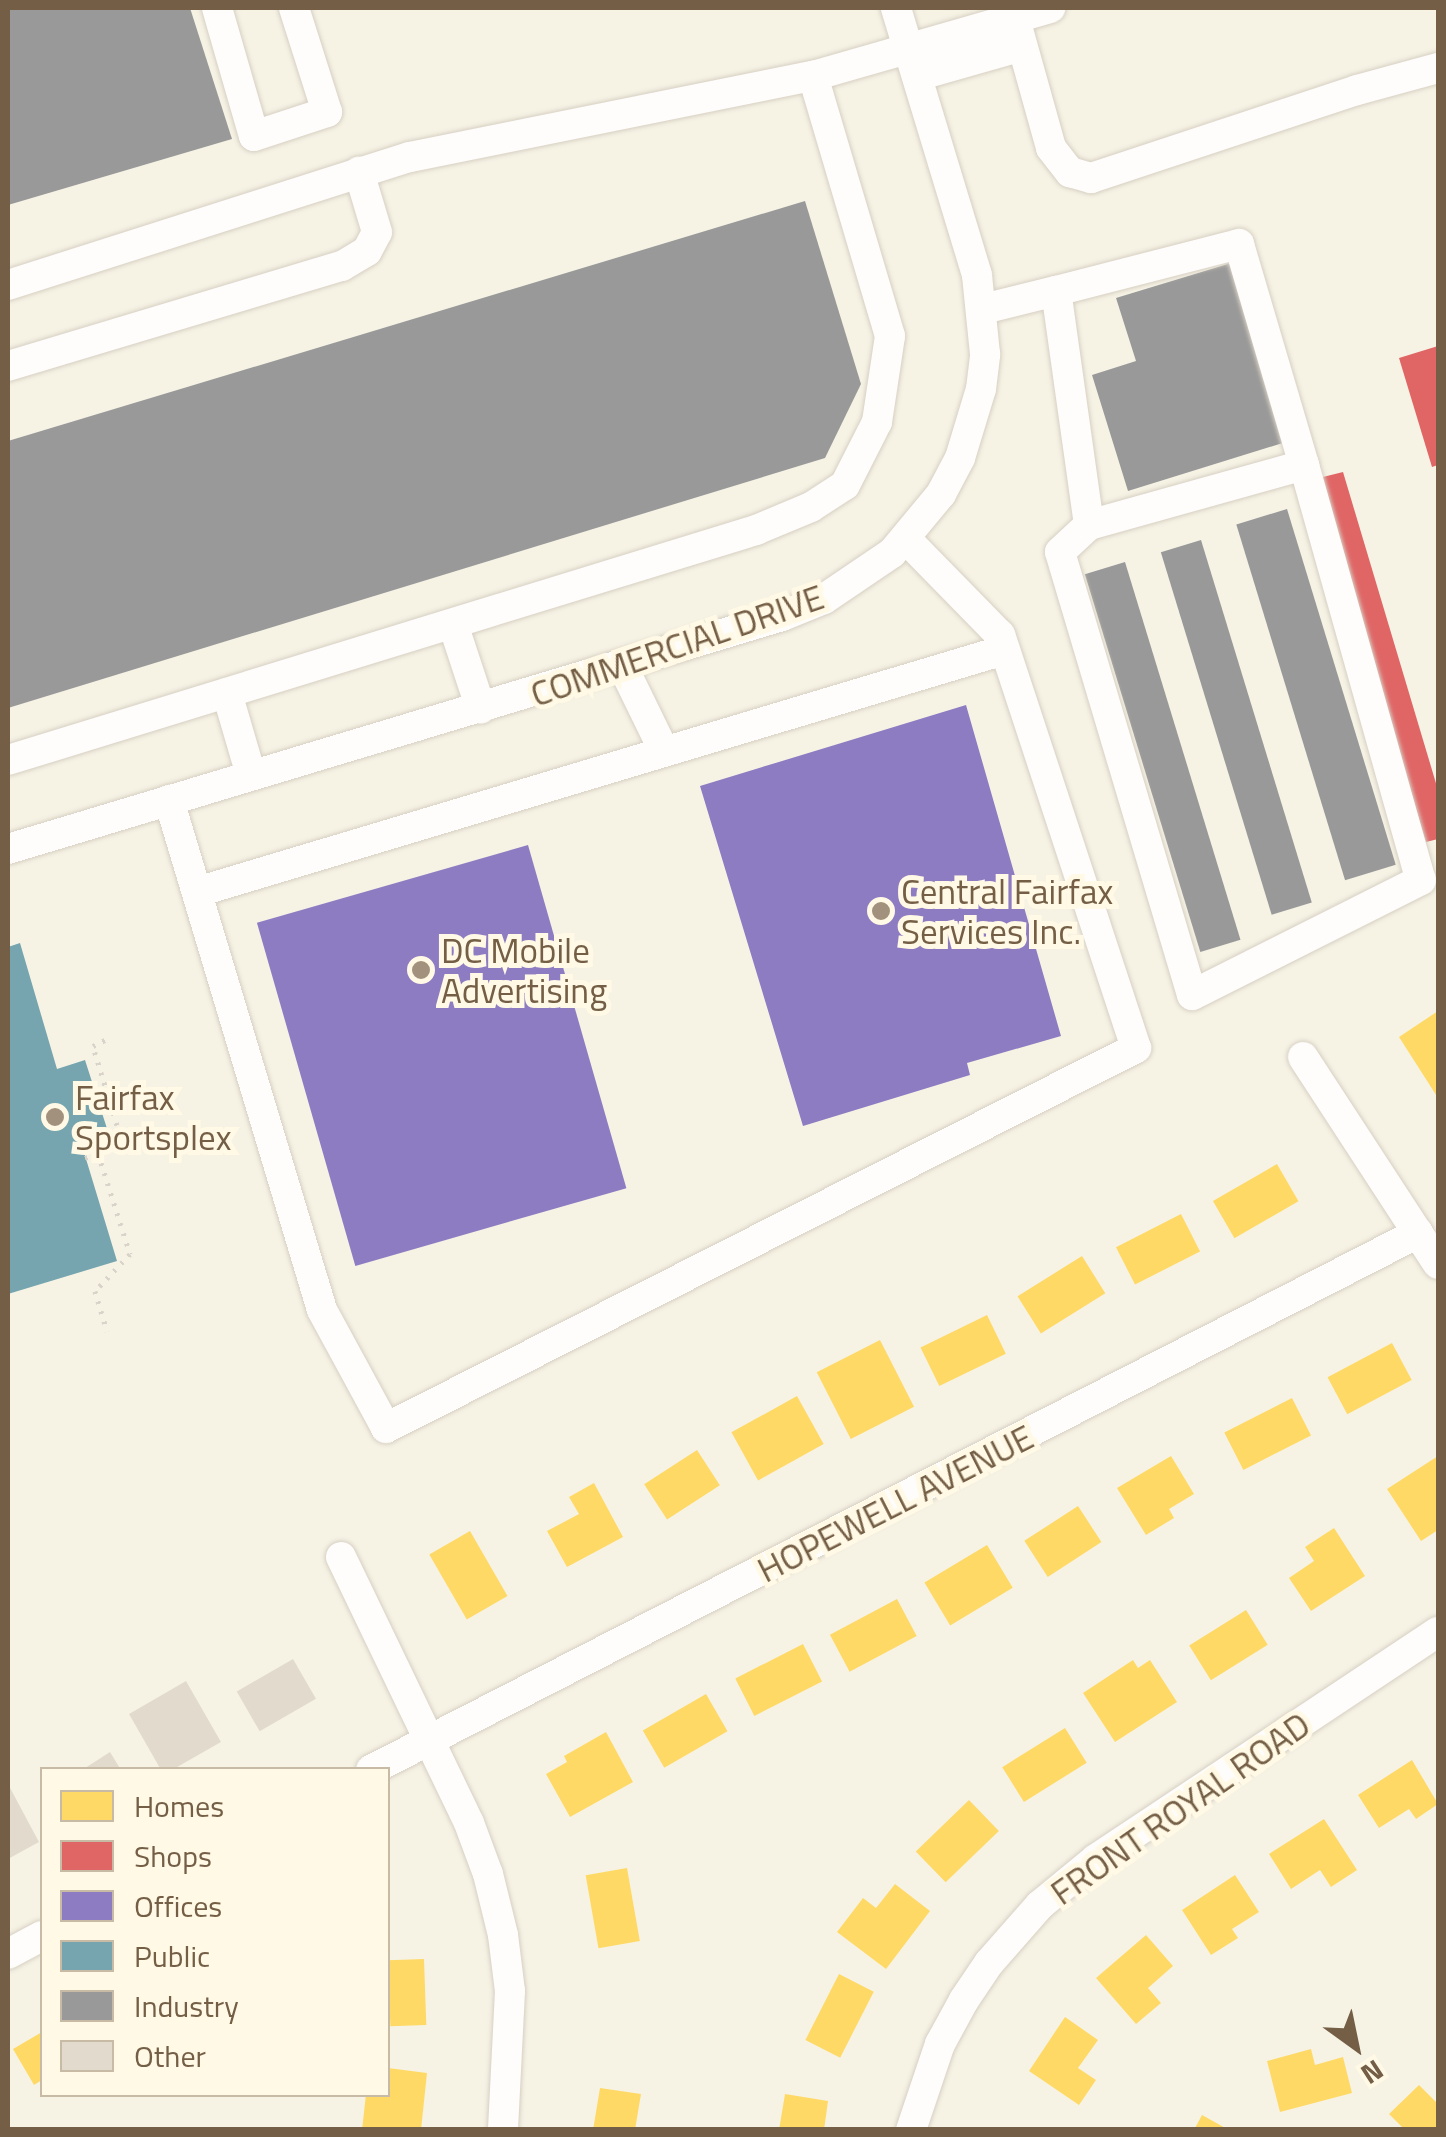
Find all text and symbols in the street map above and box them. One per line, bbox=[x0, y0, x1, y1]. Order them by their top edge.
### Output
street label: COMMERCIAL DRIVE bbox=[525, 575, 829, 715]
place label: Central Fairfax Services Inc. bbox=[901, 870, 1113, 952]
marker: Central Fairfax Services Inc. bbox=[870, 900, 892, 922]
place label: DC Mobile Advertising bbox=[441, 929, 607, 1011]
marker: DC Mobile Advertising bbox=[410, 959, 432, 981]
place label: Fairfax Sportsplex bbox=[75, 1076, 231, 1158]
marker: Fairfax Sportsplex bbox=[44, 1106, 66, 1128]
street label: HOPEWELL AVENUE bbox=[750, 1415, 1040, 1591]
street label: FRONT ROYAL ROAD bbox=[1042, 1703, 1318, 1913]
legend bbox=[40, 1767, 390, 2097]
text: Homes bbox=[134, 1783, 224, 1829]
text: Shops bbox=[134, 1833, 212, 1879]
text: Offices bbox=[134, 1883, 222, 1929]
text: Public bbox=[134, 1933, 210, 1979]
text: Industry bbox=[134, 1983, 239, 2029]
north arrow bbox=[1306, 1997, 1406, 2097]
text: Other bbox=[134, 2033, 206, 2079]
text: N bbox=[1353, 2049, 1392, 2096]

